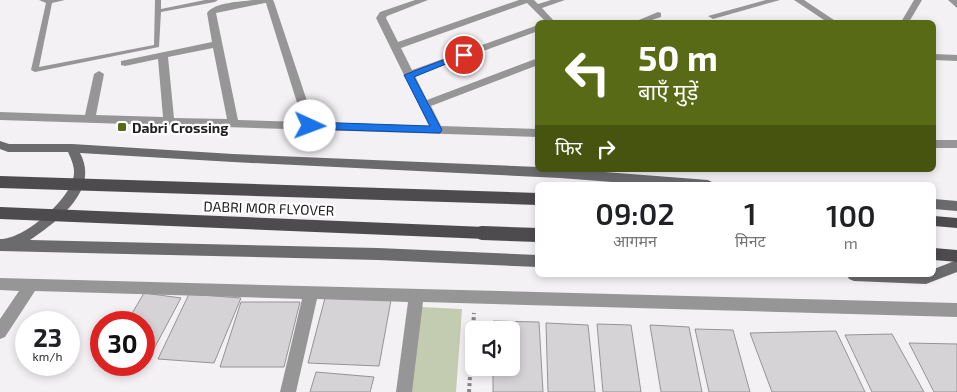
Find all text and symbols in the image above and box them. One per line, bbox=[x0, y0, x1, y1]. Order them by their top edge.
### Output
pin bbox=[443, 34, 485, 76]
text: 50 m bbox=[638, 36, 718, 78]
icon: left bbox=[555, 40, 620, 105]
icon: arrive bbox=[450, 41, 478, 69]
text: बाएँ मुड़ें bbox=[638, 78, 698, 104]
position arrow bbox=[283, 99, 335, 151]
place label: Dabri Crossing bbox=[132, 119, 228, 136]
marker: Dabri Crossing bbox=[116, 121, 128, 133]
icon: right bbox=[592, 135, 620, 163]
text: फिर bbox=[555, 136, 582, 159]
text: 09:02 bbox=[595, 195, 675, 231]
text: 1 bbox=[744, 195, 757, 231]
street label: DABRI MOR FLYOVER bbox=[203, 197, 335, 219]
text: 100 bbox=[826, 197, 876, 233]
text: आगमन bbox=[613, 231, 657, 250]
text: मिनट bbox=[735, 231, 766, 250]
text: m bbox=[844, 233, 858, 252]
speed limit sign: 30 bbox=[90, 311, 155, 376]
map controls bbox=[465, 321, 520, 376]
button: sound bbox=[465, 321, 520, 376]
text: 23 bbox=[33, 322, 62, 352]
text: km/h bbox=[33, 349, 62, 363]

